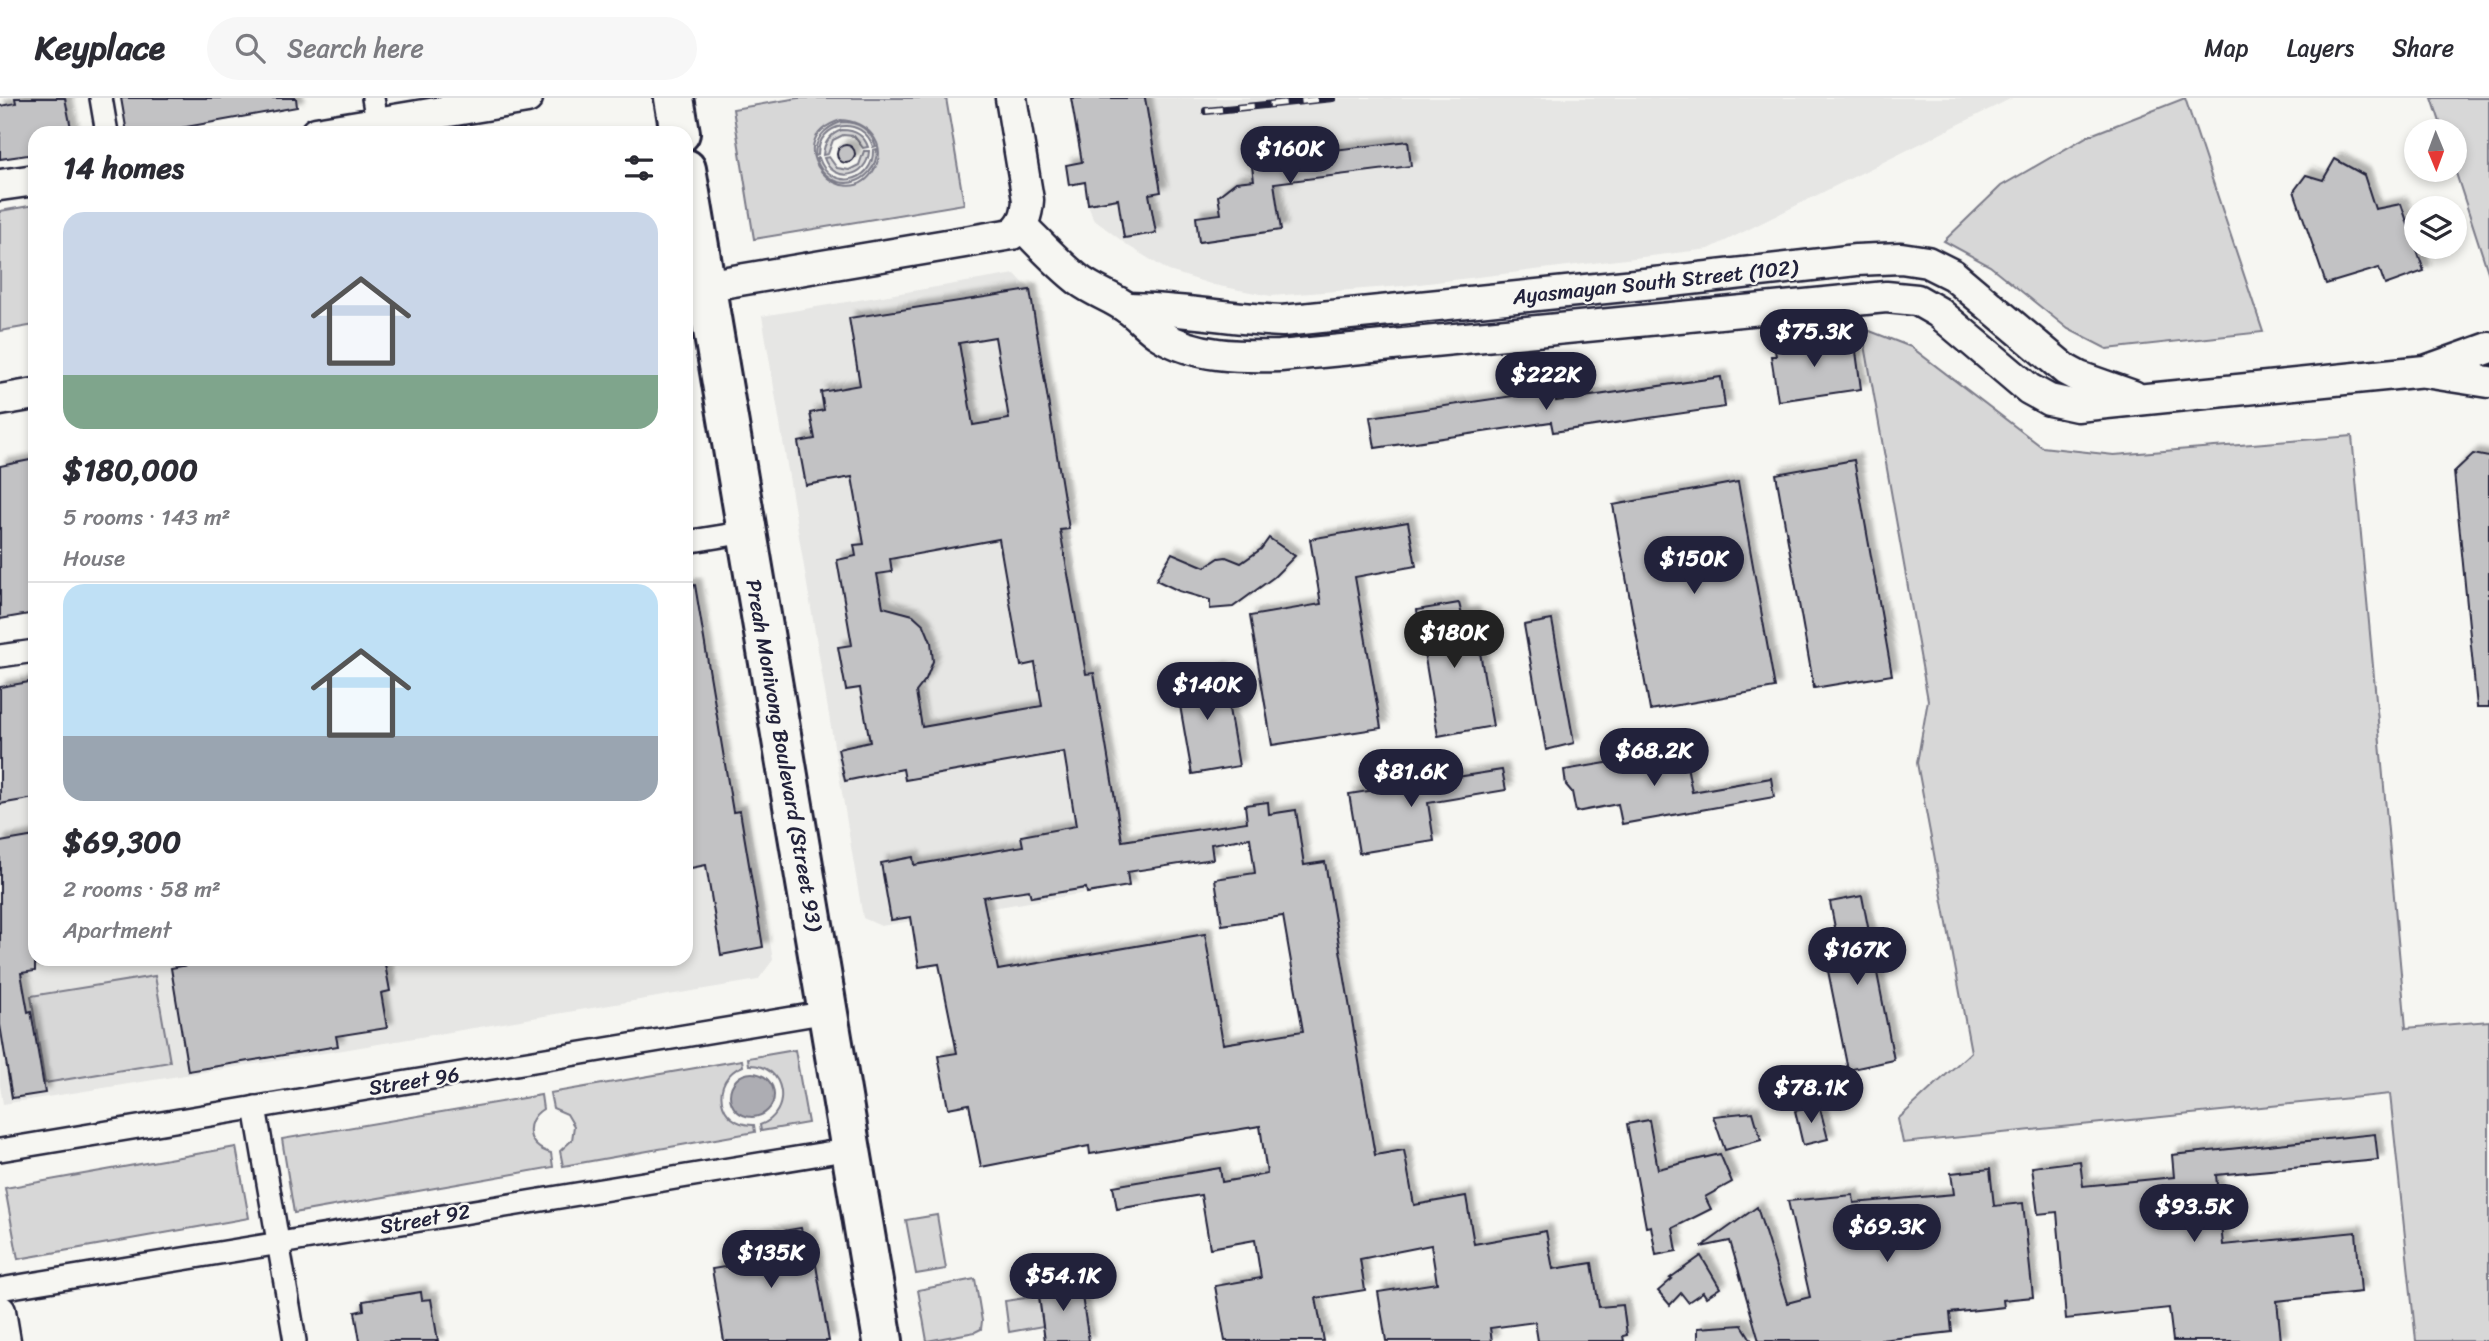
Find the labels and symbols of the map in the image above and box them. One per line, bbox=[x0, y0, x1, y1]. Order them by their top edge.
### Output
north arrow bbox=[2404, 119, 2468, 182]
pin: $160K bbox=[1241, 126, 1339, 186]
street label: Ayasmayan South Street (102) bbox=[1510, 248, 1801, 316]
pin: $75.3K bbox=[1757, 310, 1871, 369]
pin: $222K bbox=[1497, 352, 1595, 412]
pin: $150K bbox=[1645, 536, 1743, 596]
street label: Preah Monivong Boulevard (Street 93) bbox=[734, 576, 834, 935]
pin: $180K bbox=[1405, 610, 1503, 670]
pin: $140K bbox=[1158, 662, 1256, 722]
pin: $68.2K bbox=[1597, 728, 1711, 788]
pin: $81.6K bbox=[1354, 750, 1468, 809]
pin: $167K bbox=[1808, 928, 1906, 987]
street label: Street 96 bbox=[366, 1055, 462, 1107]
pin: $78.1K bbox=[1754, 1066, 1868, 1125]
pin: $93.5K bbox=[2137, 1184, 2251, 1244]
street label: Street 92 bbox=[377, 1192, 473, 1246]
pin: $69.3K bbox=[1830, 1204, 1944, 1264]
pin: $135K bbox=[722, 1230, 820, 1290]
pin: $54.1K bbox=[1006, 1254, 1120, 1313]

